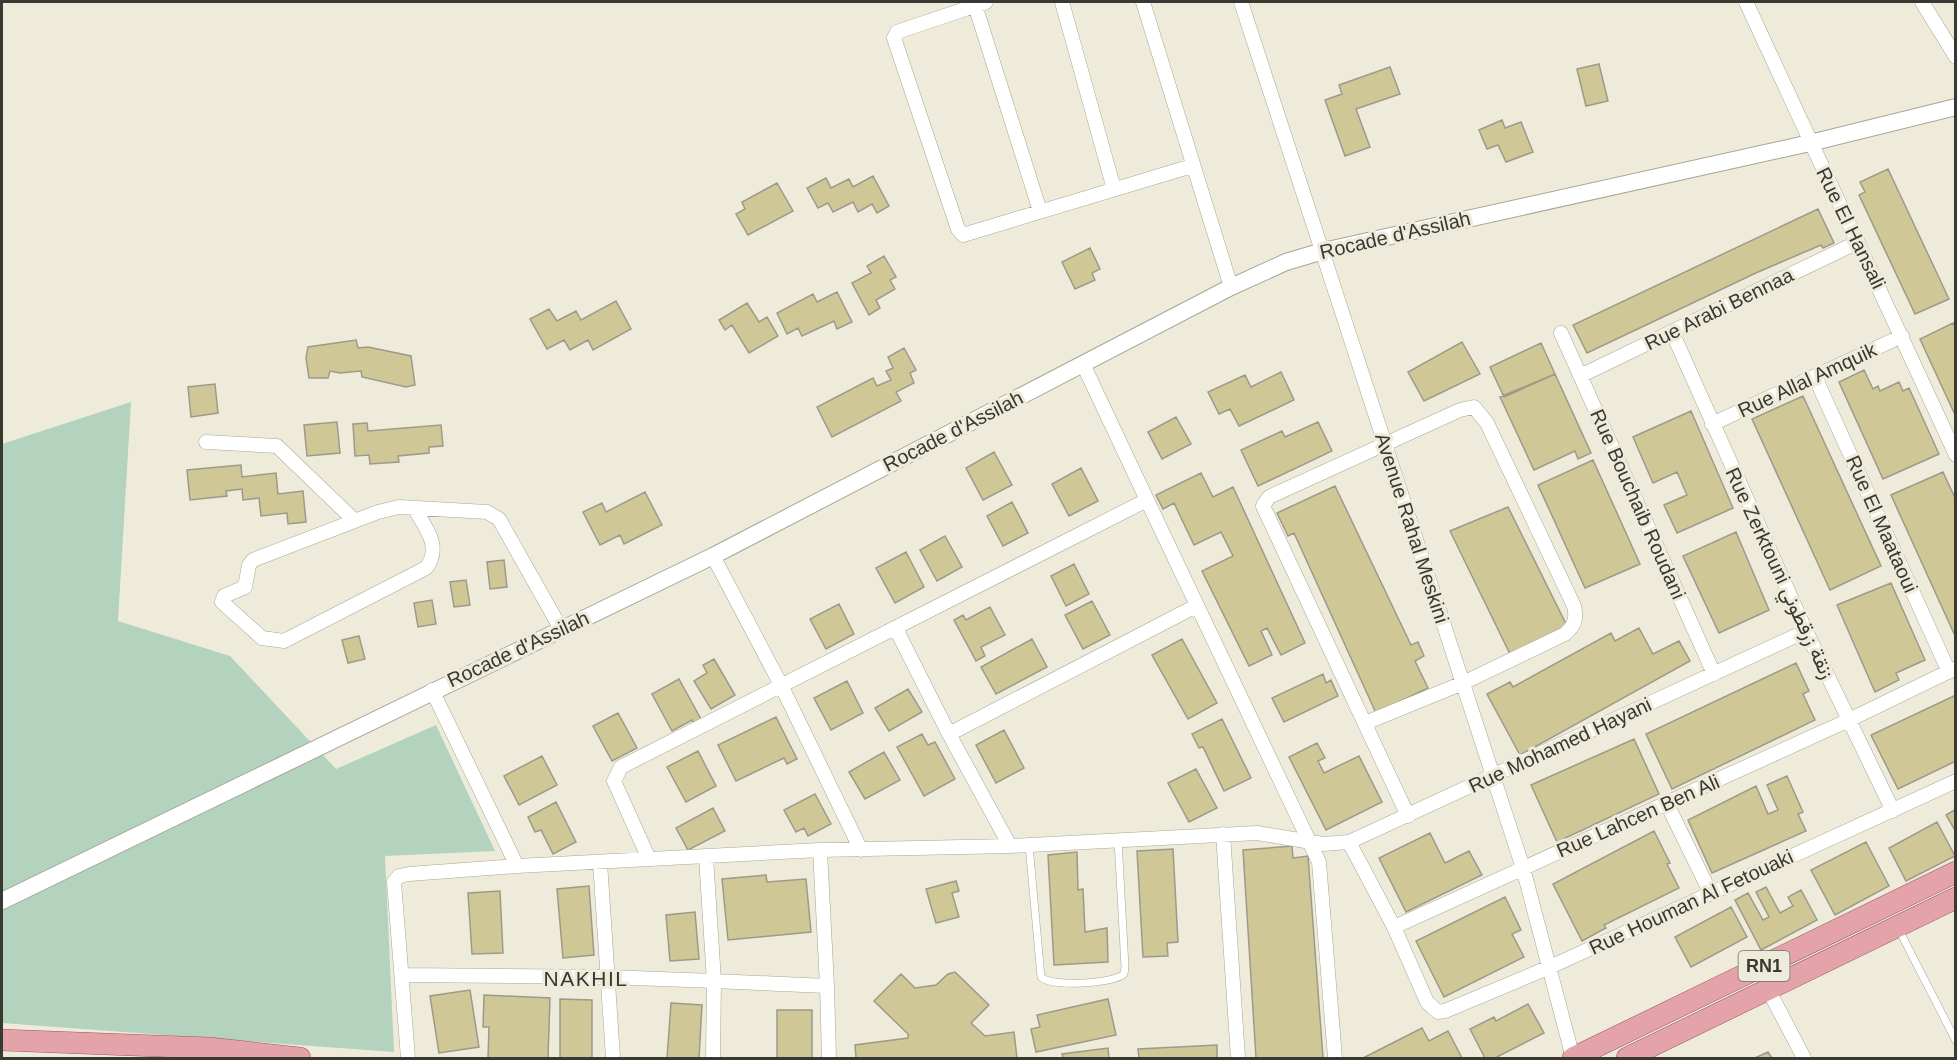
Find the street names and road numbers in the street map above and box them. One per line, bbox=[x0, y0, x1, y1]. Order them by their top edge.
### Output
street label: Rue El Hansali bbox=[1812, 164, 1890, 292]
street label: Rocade d'Assilah bbox=[1318, 207, 1472, 263]
street label: Rue Arabi Bennaa bbox=[1641, 263, 1798, 354]
street label: Rue Allal Amquik bbox=[1734, 338, 1881, 422]
street label: Rocade d'Assilah bbox=[879, 386, 1027, 476]
street label: Rue Bouchaib Roudani bbox=[1586, 406, 1690, 602]
street label: Avenue Rahal Meskini bbox=[1371, 430, 1453, 626]
street label: Rue El Maataoui bbox=[1842, 452, 1922, 596]
street label: Rue Zerktouni زنقة زرقطوني bbox=[1716, 464, 1839, 685]
street label: Rocade d'Assilah bbox=[444, 607, 592, 691]
street label: Rue Mohamed Hayani bbox=[1465, 693, 1655, 797]
street label: Rue Lahcen Ben Ali bbox=[1553, 770, 1723, 862]
street label: Rue Houman Al Fetouaki bbox=[1586, 845, 1796, 959]
road number: RN1 bbox=[1738, 951, 1790, 981]

